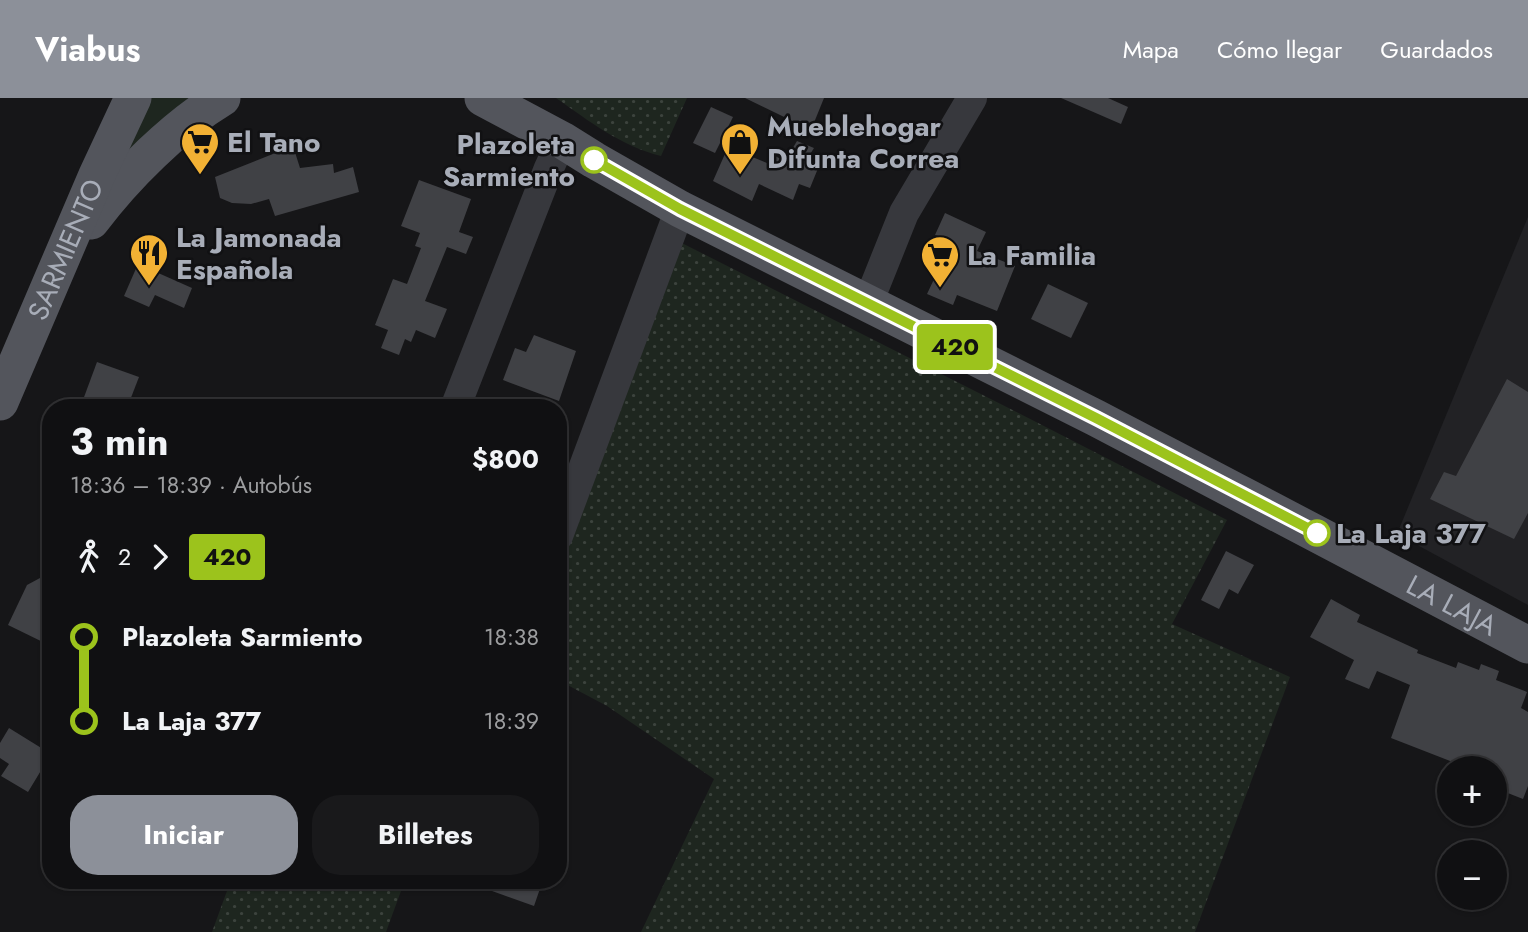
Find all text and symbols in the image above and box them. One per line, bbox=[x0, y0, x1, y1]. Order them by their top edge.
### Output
text: Viabus bbox=[35, 26, 141, 73]
text: Mapa bbox=[1123, 32, 1179, 67]
text: Cómo llegar bbox=[1217, 32, 1342, 67]
text: Guardados bbox=[1380, 32, 1493, 67]
place label: Mueblehogar Difunta Correa bbox=[767, 106, 959, 179]
supermarket icon: El Tano bbox=[179, 121, 221, 176]
shop icon: Mueblehogar Difunta Correa bbox=[719, 121, 761, 176]
place label: El Tano bbox=[227, 122, 320, 163]
place label: Plazoleta Sarmiento bbox=[443, 124, 575, 197]
marker: Plazoleta Sarmiento bbox=[581, 147, 607, 173]
street label: SARMIENTO bbox=[17, 172, 114, 326]
place label: La Jamonada Española bbox=[176, 217, 342, 290]
restaurant icon: La Jamonada Española bbox=[128, 232, 170, 287]
supermarket icon: La Familia bbox=[919, 234, 961, 289]
place label: La Familia bbox=[967, 235, 1096, 276]
line badge: 420 bbox=[915, 324, 995, 370]
text: 420 bbox=[931, 329, 979, 364]
text: 3 min bbox=[70, 414, 169, 469]
text: $800 bbox=[472, 440, 539, 478]
text: 18:36 – 18:39 · Autobús bbox=[70, 468, 312, 502]
place label: La Laja 377 bbox=[1336, 513, 1486, 554]
marker: La Laja 377 bbox=[1304, 520, 1330, 546]
icon: walk bbox=[70, 538, 108, 576]
icon: forward bbox=[141, 538, 179, 576]
text: 420 bbox=[203, 539, 251, 574]
text: 2 bbox=[118, 540, 131, 574]
street label: LA LAJA bbox=[1399, 564, 1505, 646]
text: Plazoleta Sarmiento bbox=[122, 618, 363, 656]
text: 18:38 bbox=[484, 620, 539, 654]
text: La Laja 377 bbox=[122, 702, 261, 740]
text: 18:39 bbox=[483, 704, 539, 738]
map controls bbox=[1437, 756, 1507, 910]
button: + bbox=[1437, 756, 1507, 826]
button: Iniciar bbox=[70, 795, 298, 875]
button: Billetes bbox=[312, 795, 539, 875]
button: − bbox=[1437, 840, 1507, 910]

